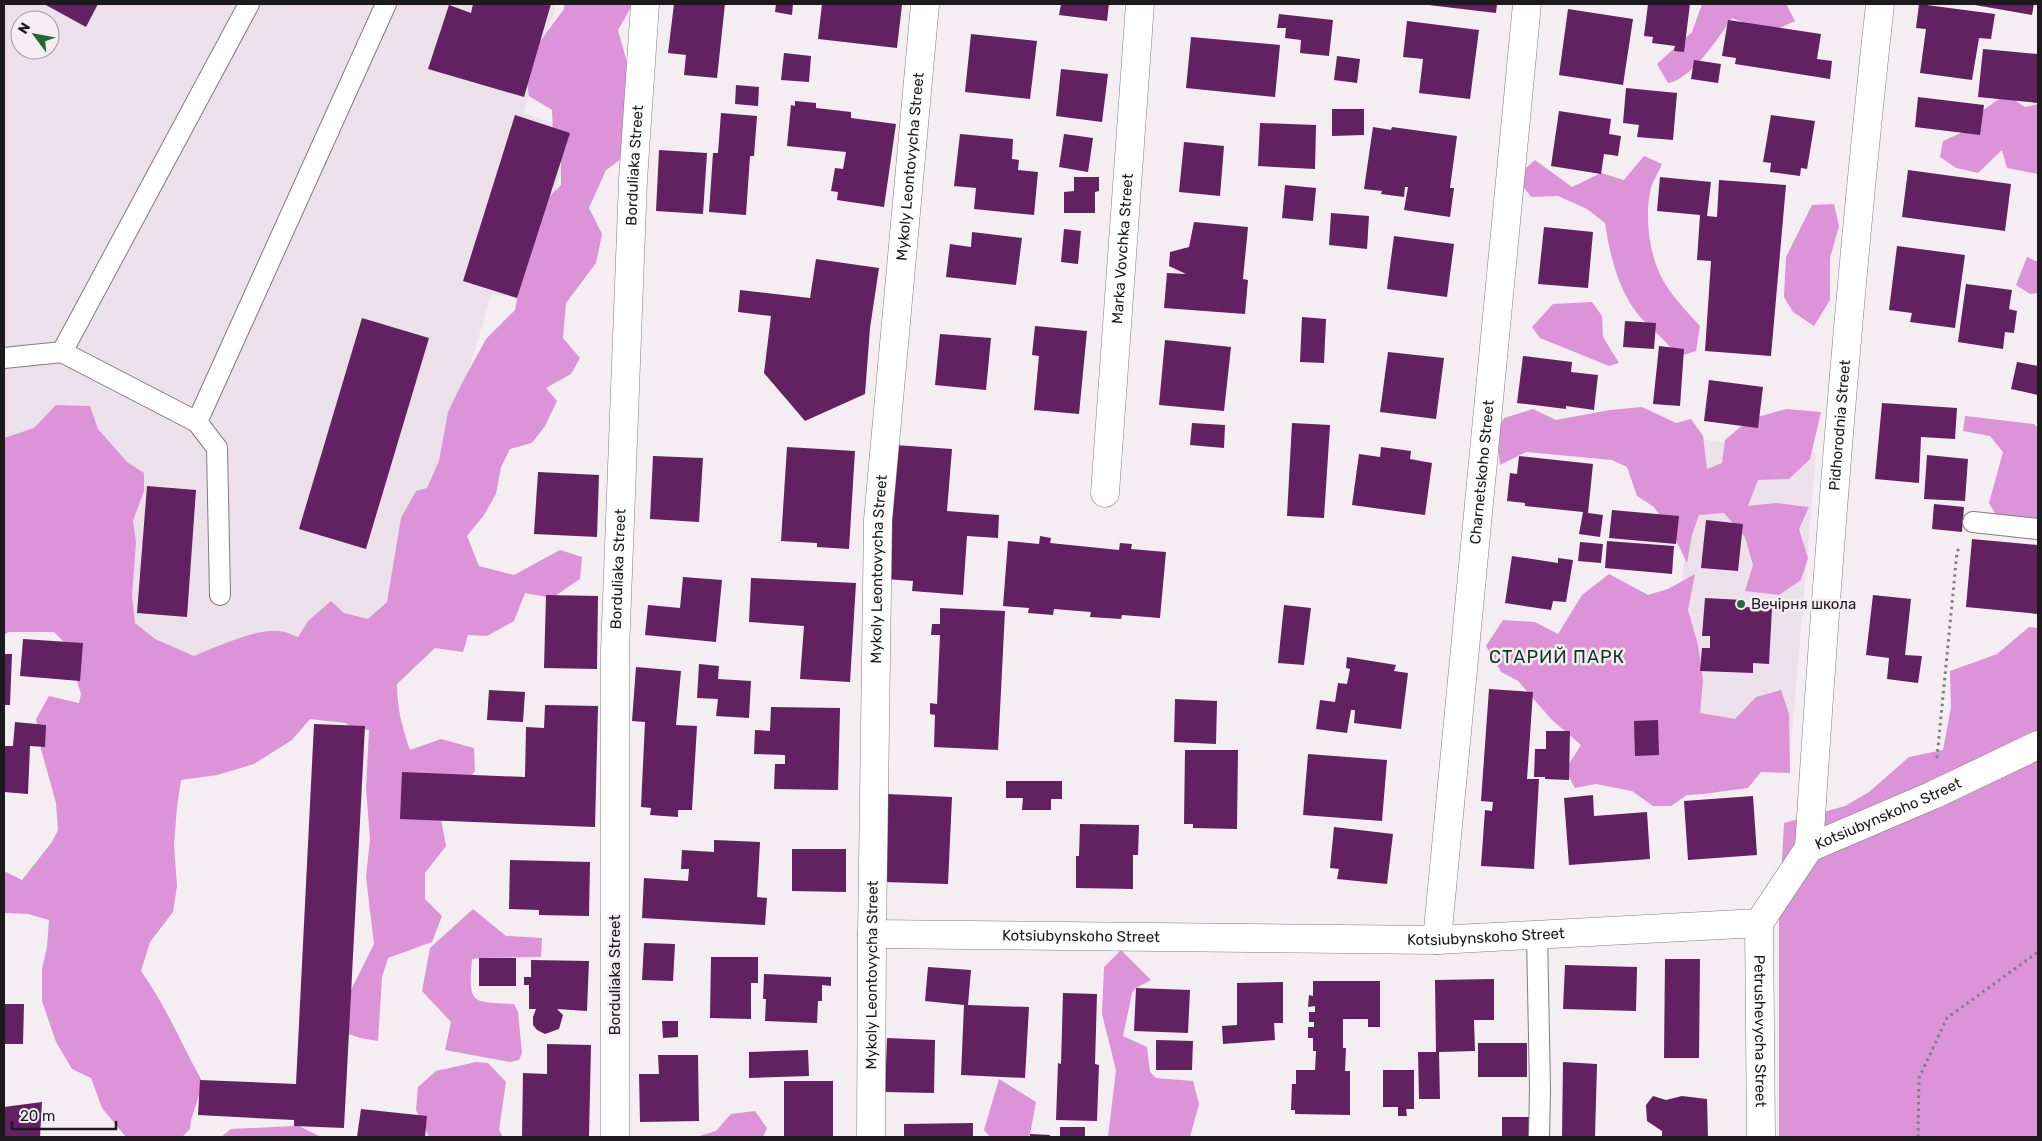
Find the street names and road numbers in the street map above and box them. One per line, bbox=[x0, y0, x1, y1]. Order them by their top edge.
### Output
street label: Mykoly Leontovycha Street bbox=[893, 71, 928, 261]
street label: Borduliaka Street bbox=[622, 104, 647, 226]
street label: Marka Vovchka Street bbox=[1108, 173, 1137, 325]
street label: Pidhorodnia Street bbox=[1825, 359, 1854, 491]
street label: Charnetskoho Street bbox=[1466, 399, 1498, 545]
street label: Mykoly Leontovycha Street bbox=[867, 474, 891, 664]
street label: Borduliaka Street bbox=[607, 508, 629, 630]
street label: Kotsiubynskoho Street bbox=[1812, 774, 1964, 853]
street label: Mykoly Leontovycha Street bbox=[862, 880, 882, 1070]
street label: Borduliaka Street bbox=[606, 915, 624, 1035]
street label: Kotsiubynskoho Street bbox=[1407, 924, 1565, 949]
street label: Kotsiubynskoho Street bbox=[1002, 926, 1160, 946]
street label: Petrushevycha Street bbox=[1750, 955, 1770, 1107]

